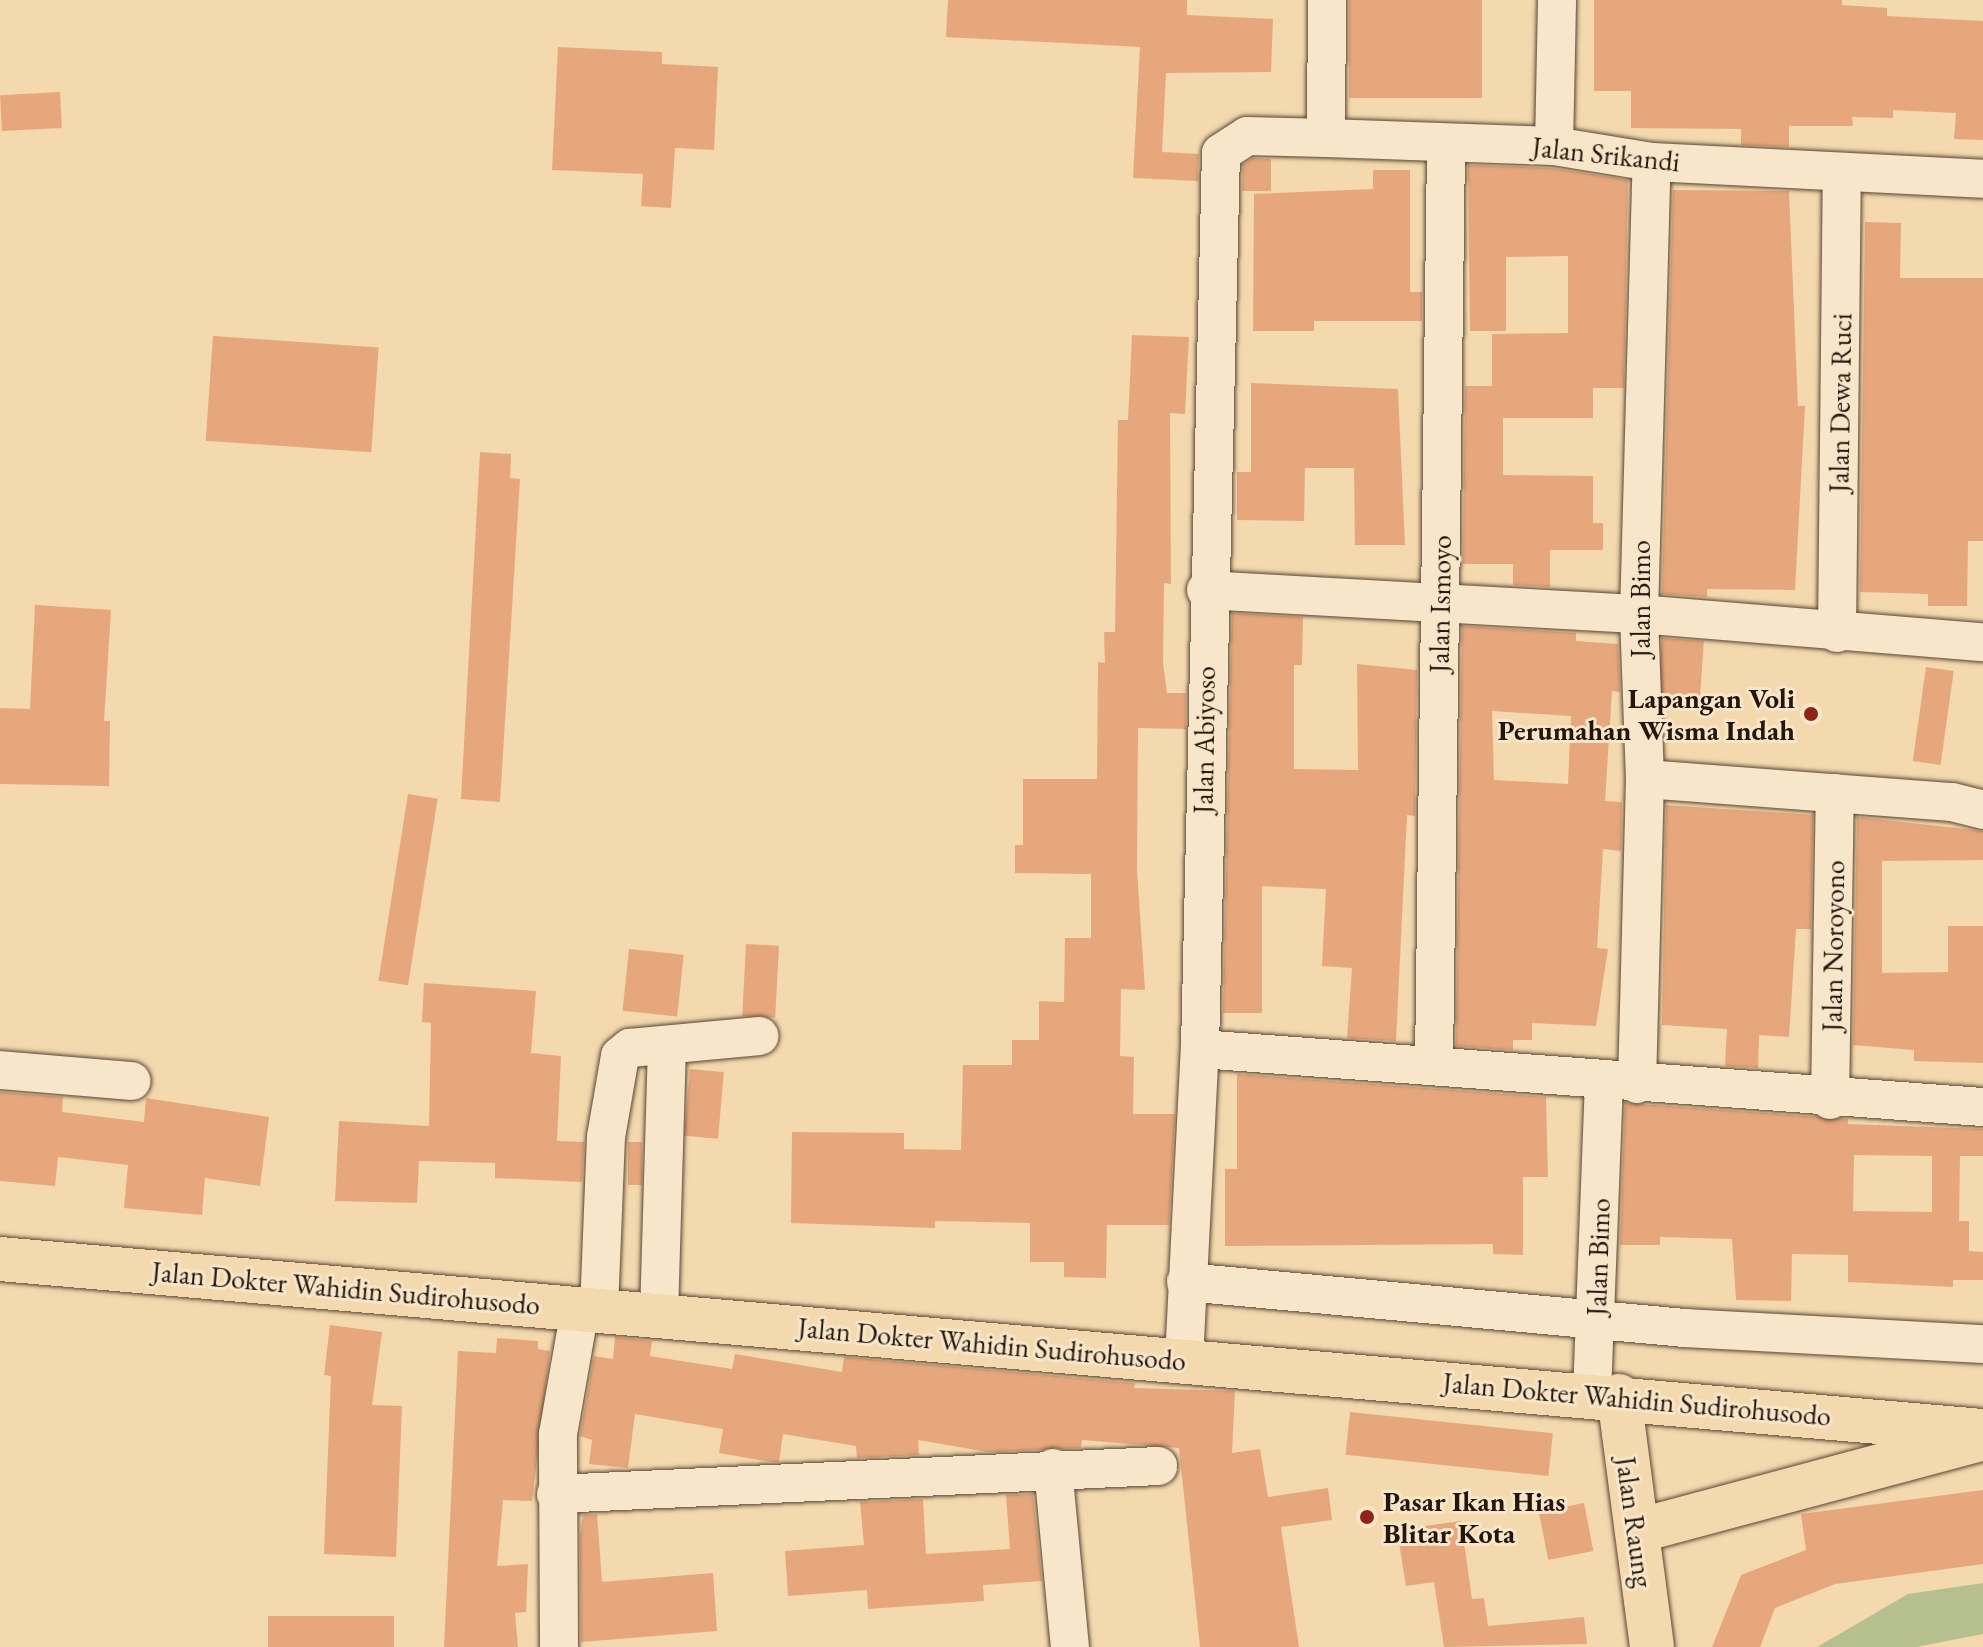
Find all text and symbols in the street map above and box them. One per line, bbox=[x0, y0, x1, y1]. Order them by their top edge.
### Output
street label: Jalan Srikandi bbox=[1530, 130, 1682, 178]
street label: Jalan Dewa Ruci bbox=[1822, 313, 1858, 493]
street label: Jalan Ismoyo bbox=[1422, 535, 1458, 673]
street label: Jalan Bimo bbox=[1623, 540, 1657, 658]
street label: Jalan Abiyoso bbox=[1186, 666, 1222, 814]
place label: Lapangan Voli Perumahan Wisma Indah bbox=[1498, 681, 1795, 747]
marker: Lapangan Voli Perumahan Wisma Indah bbox=[1802, 705, 1820, 723]
street label: Jalan Noroyono bbox=[1815, 860, 1851, 1032]
street label: Jalan Bimo bbox=[1579, 1197, 1617, 1317]
street label: Jalan Dokter Wahidin Sudirohusodo bbox=[150, 1254, 542, 1322]
street label: Jalan Dokter Wahidin Sudirohusodo bbox=[796, 1310, 1188, 1378]
street label: Jalan Dokter Wahidin Sudirohusodo bbox=[1441, 1365, 1833, 1433]
street label: Jalan Raung bbox=[1609, 1454, 1661, 1590]
place label: Pasar Ikan Hias Blitar Kota bbox=[1383, 1484, 1565, 1550]
marker: Pasar Ikan Hias Blitar Kota bbox=[1358, 1508, 1376, 1526]

